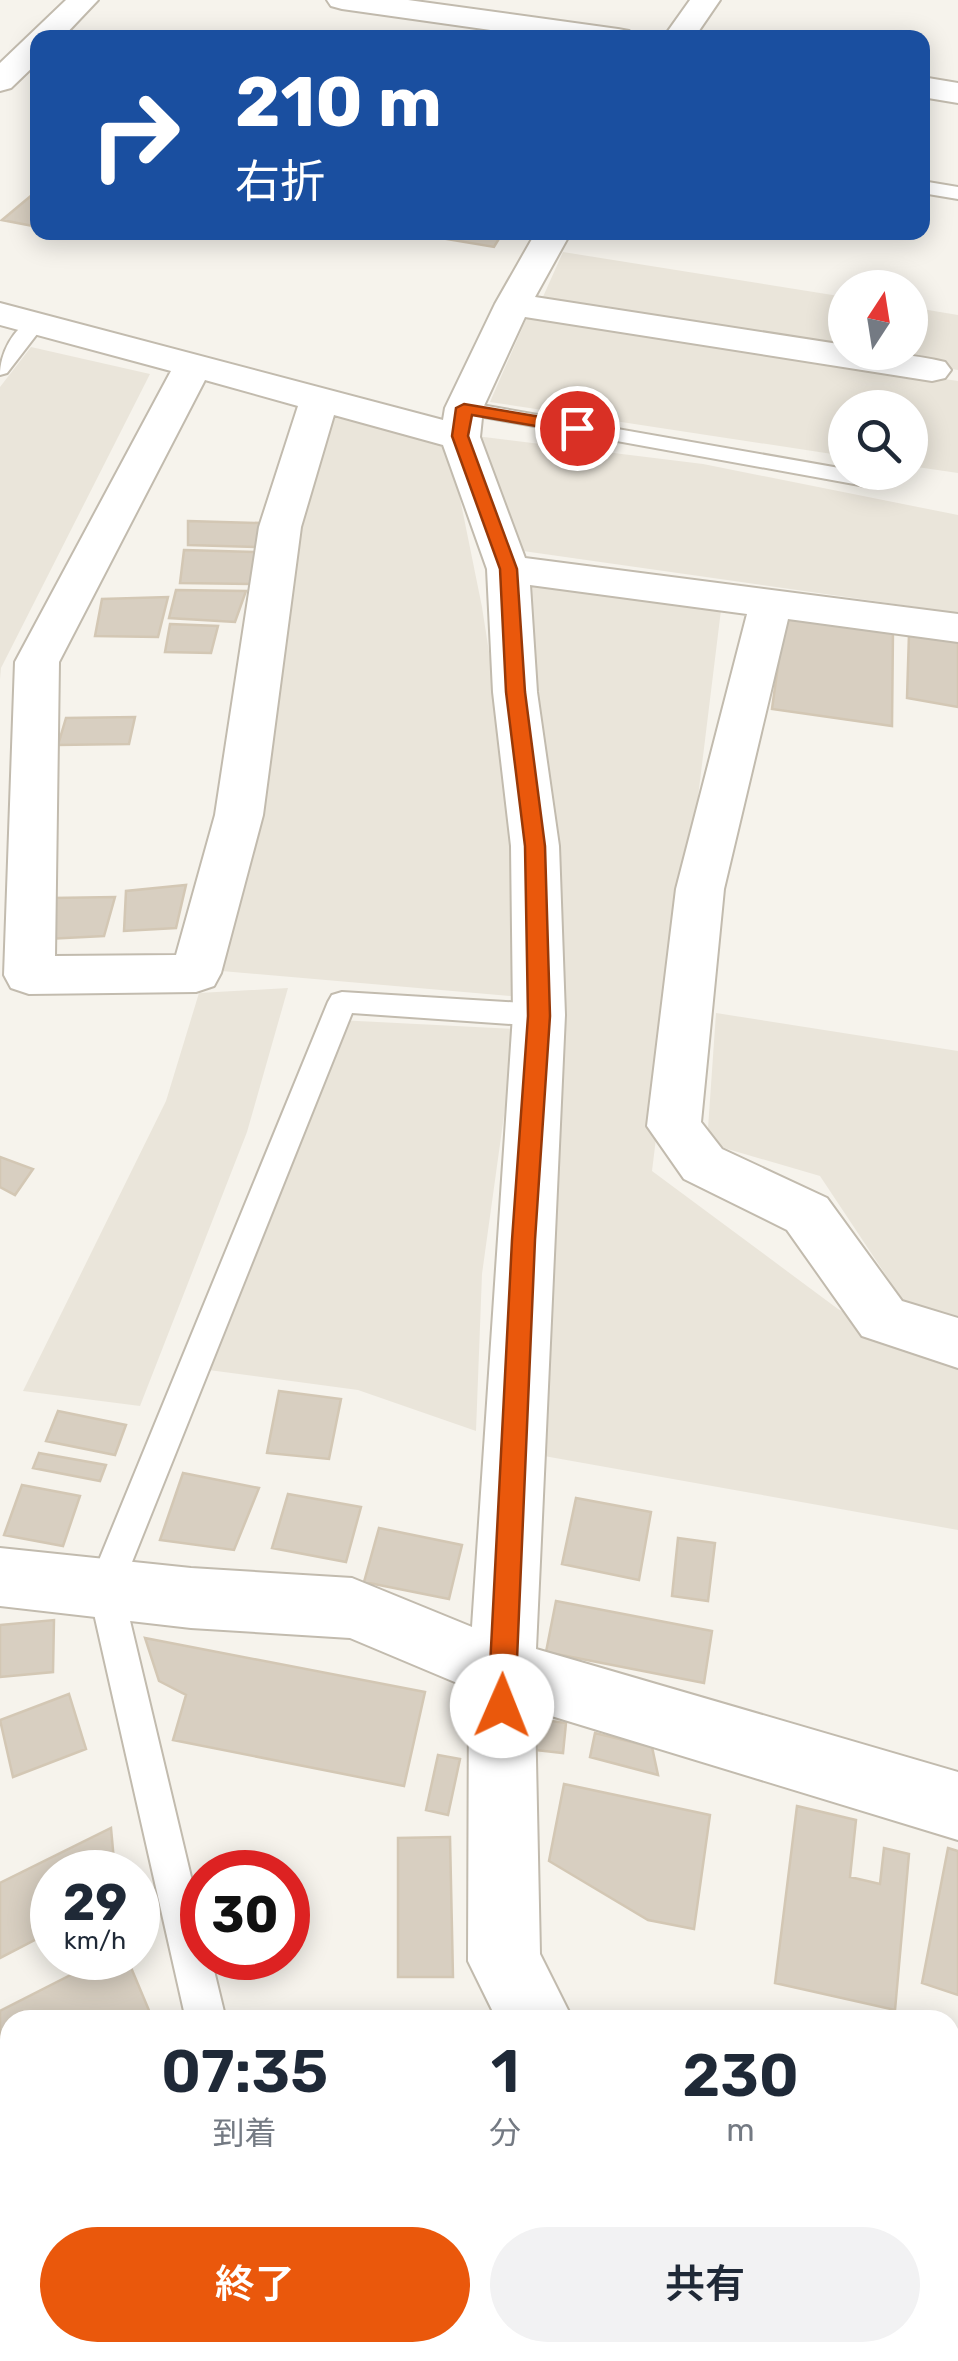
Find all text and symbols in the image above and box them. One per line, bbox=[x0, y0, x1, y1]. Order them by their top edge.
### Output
text: 210 m bbox=[235, 61, 442, 144]
icon: right bbox=[70, 70, 200, 200]
text: 右折 bbox=[235, 155, 325, 208]
north arrow bbox=[828, 270, 928, 370]
map controls bbox=[828, 270, 928, 490]
pin bbox=[535, 386, 620, 471]
button: search bbox=[828, 390, 928, 490]
icon: arrive bbox=[550, 401, 605, 456]
position arrow bbox=[450, 1654, 554, 1758]
speed limit sign: 30 bbox=[180, 1850, 310, 1980]
text: 29 bbox=[63, 1873, 127, 1933]
text: km/h bbox=[64, 1926, 126, 1955]
text: 07:35 bbox=[161, 2036, 328, 2107]
text: 1 bbox=[491, 2036, 520, 2107]
text: 230 bbox=[682, 2040, 799, 2111]
text: m bbox=[726, 2111, 755, 2149]
text: 到着 bbox=[213, 2114, 277, 2152]
text: 分 bbox=[489, 2114, 521, 2152]
button: 終了 bbox=[40, 2227, 470, 2342]
button: 共有 bbox=[490, 2227, 920, 2342]

